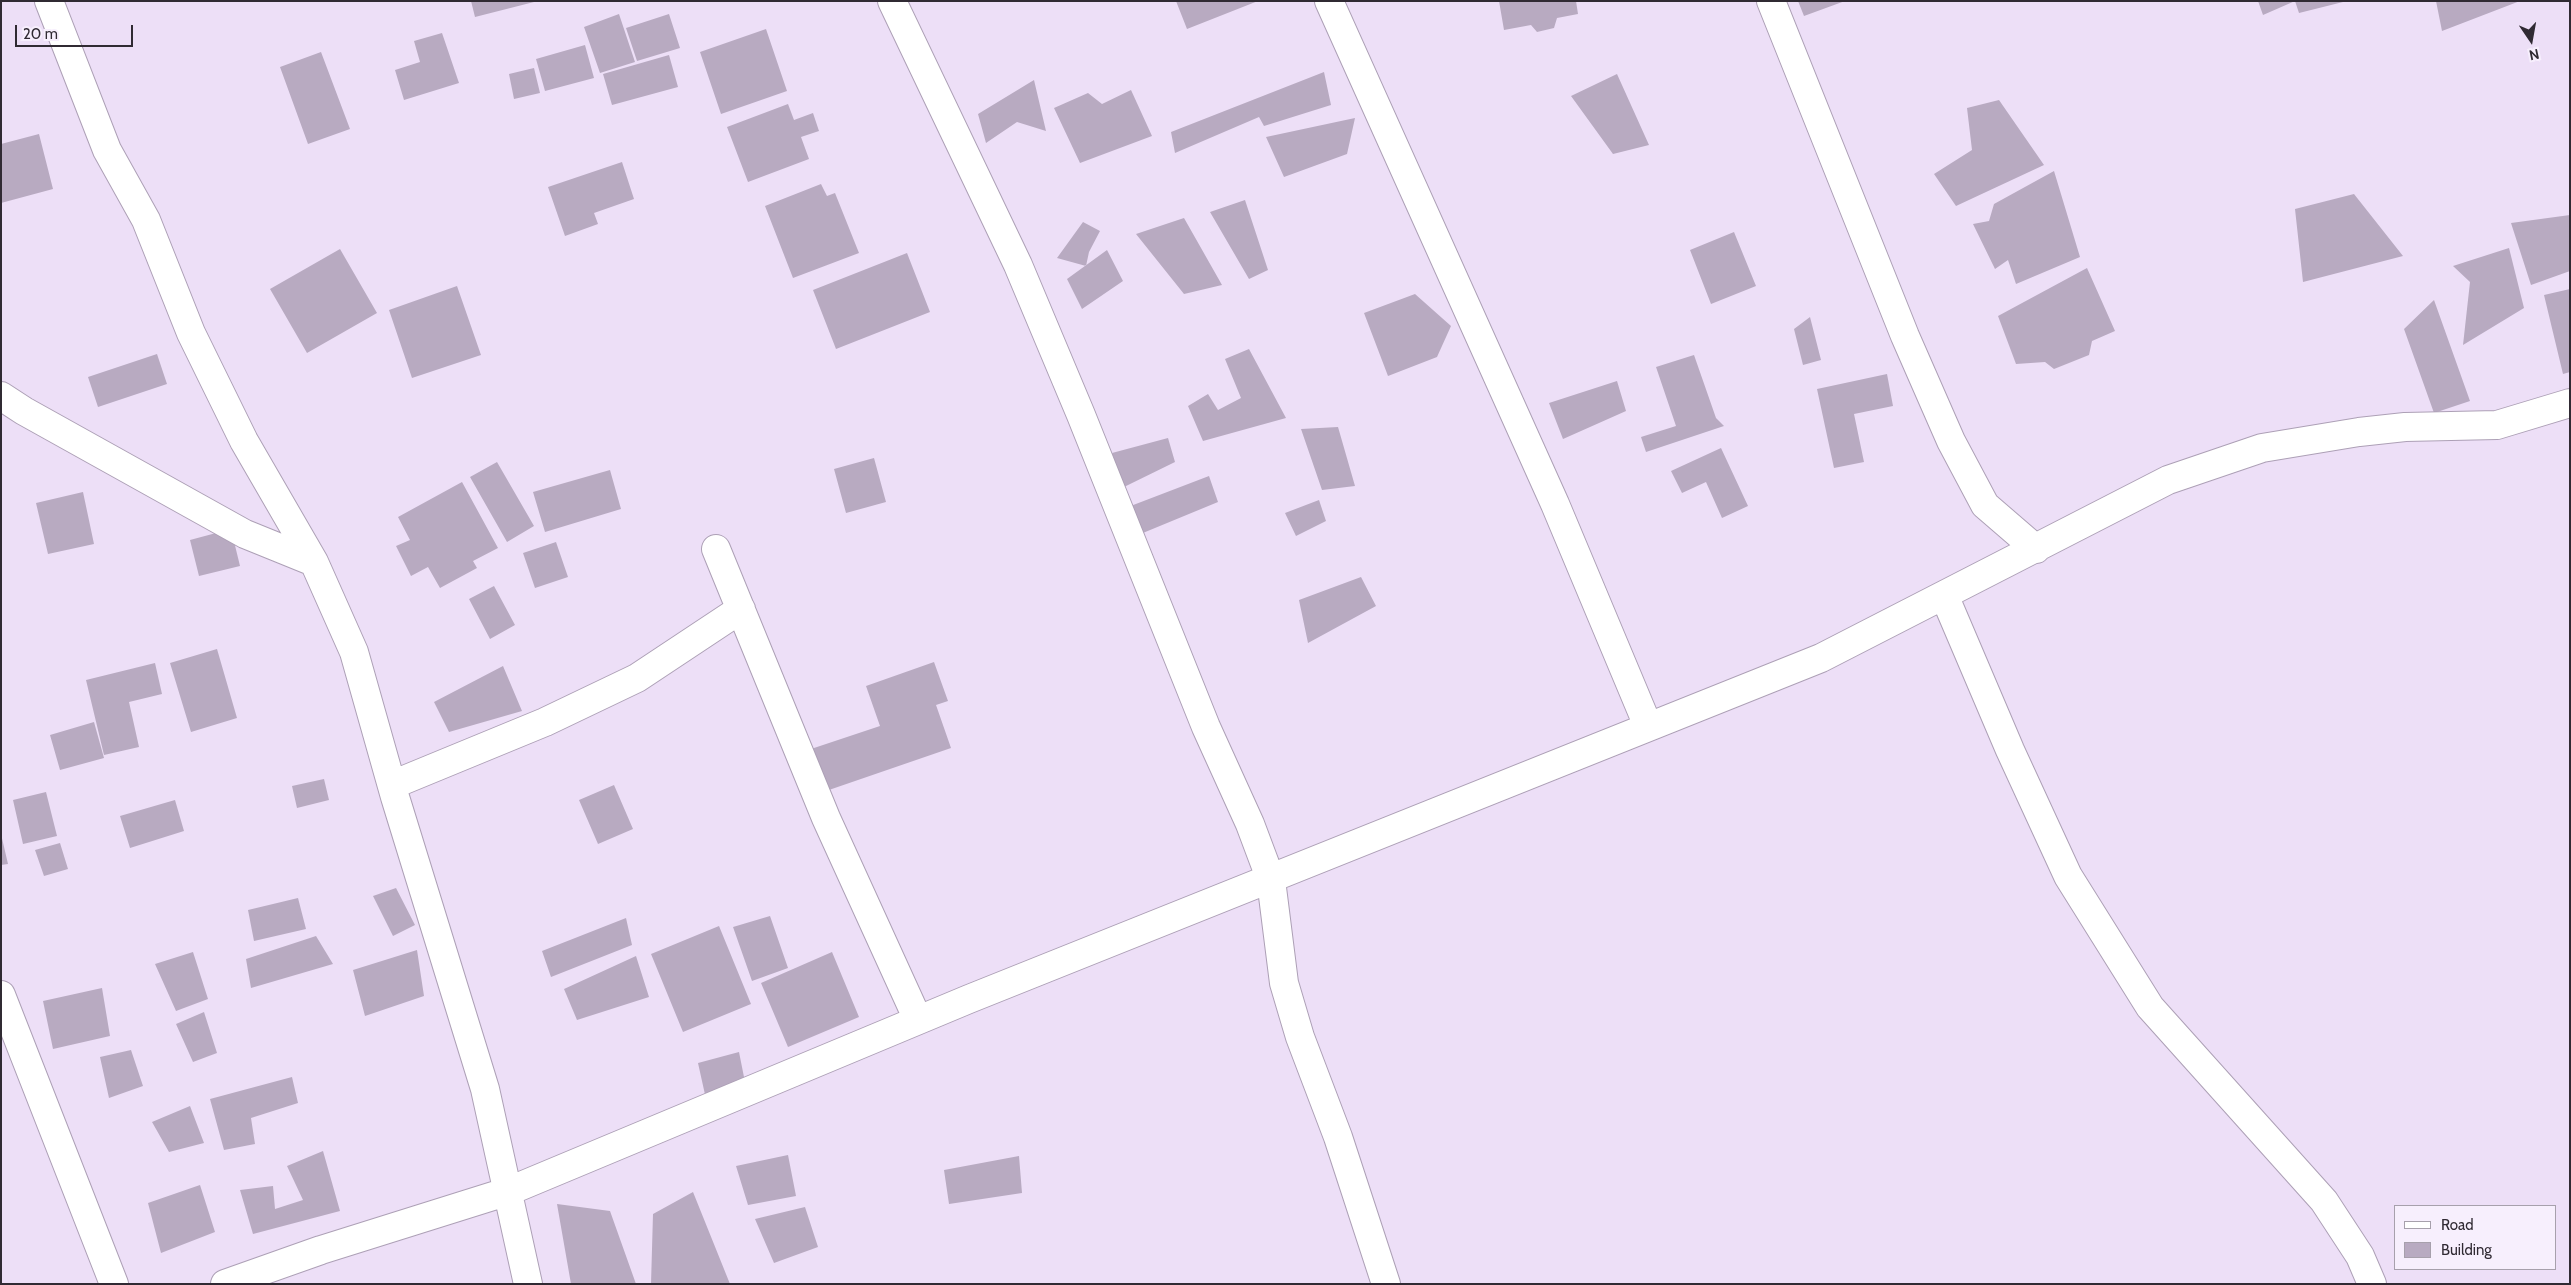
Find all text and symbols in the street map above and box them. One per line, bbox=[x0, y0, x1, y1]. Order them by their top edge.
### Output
scale bar bbox=[18, 15, 135, 47]
north arrow bbox=[2506, 15, 2556, 65]
text: 20 m bbox=[23, 25, 58, 43]
text: N bbox=[2527, 45, 2541, 65]
legend bbox=[2394, 1205, 2556, 1270]
text: Road bbox=[2441, 1216, 2474, 1234]
text: Building bbox=[2441, 1241, 2492, 1259]

